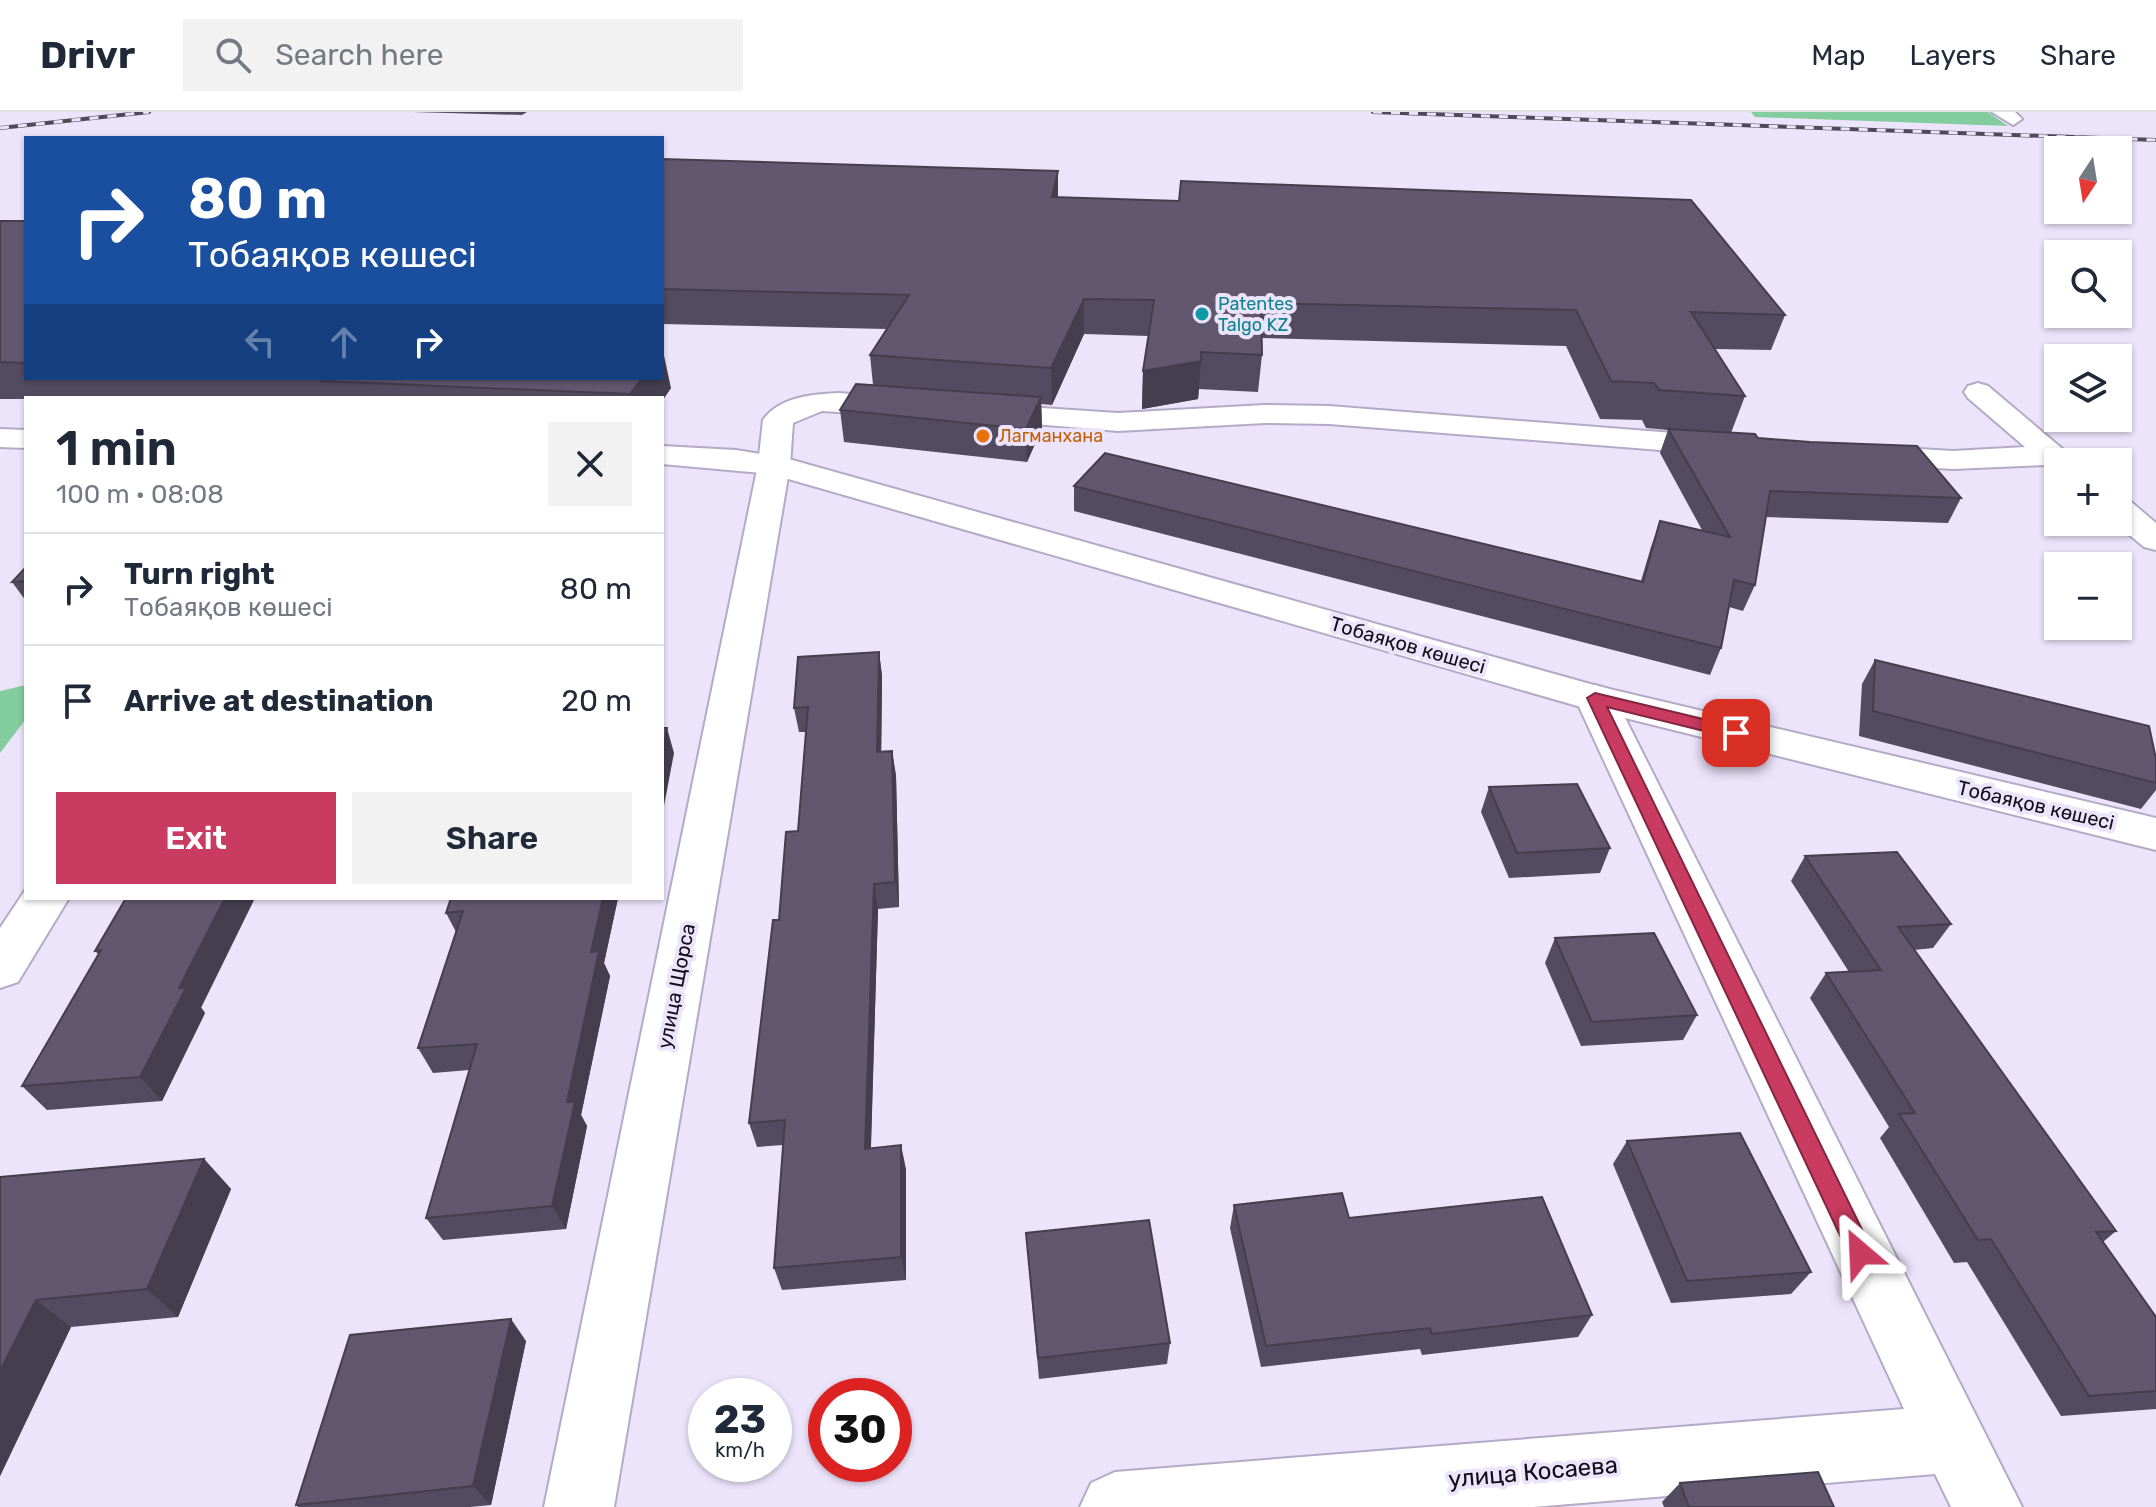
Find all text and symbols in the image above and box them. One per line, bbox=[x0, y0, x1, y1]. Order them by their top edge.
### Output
search box bbox=[183, 19, 743, 91]
text: Drivr bbox=[40, 32, 135, 78]
icon: search bbox=[211, 33, 255, 77]
text: Search here bbox=[275, 37, 444, 73]
text: Map bbox=[1811, 39, 1866, 72]
text: Layers bbox=[1910, 39, 1996, 72]
text: Share bbox=[2040, 39, 2116, 72]
north arrow bbox=[2044, 136, 2132, 224]
map controls bbox=[2044, 136, 2132, 640]
text: 80 m bbox=[188, 166, 327, 232]
icon: right bbox=[56, 168, 160, 272]
text: Тобаяқов көшесі bbox=[188, 233, 477, 276]
button: search bbox=[2044, 240, 2132, 328]
place label: Patentes Talgo KZ bbox=[1218, 293, 1293, 336]
marker: Patentes Talgo KZ bbox=[1193, 305, 1211, 323]
icon: left bbox=[238, 320, 282, 364]
icon: ahead bbox=[322, 320, 366, 364]
icon: right bbox=[406, 320, 450, 364]
button: layers bbox=[2044, 344, 2132, 432]
text: 1 min bbox=[56, 420, 177, 477]
button: close bbox=[548, 422, 632, 506]
place label: Лагманхана bbox=[999, 425, 1103, 447]
marker: Лагманхана bbox=[974, 427, 992, 445]
button: + bbox=[2044, 448, 2132, 536]
text: 100 m · 08:08 bbox=[56, 479, 224, 510]
button: − bbox=[2044, 552, 2132, 640]
text: Turn right bbox=[124, 556, 275, 592]
icon: right bbox=[56, 567, 100, 611]
text: 80 m bbox=[560, 571, 632, 607]
text: Тобаяқов көшесі bbox=[124, 592, 333, 623]
street label: Тобаяқов көшесі bbox=[1328, 611, 1488, 679]
icon: arrive bbox=[56, 679, 100, 723]
text: Arrive at destination bbox=[124, 683, 434, 719]
text: 20 m bbox=[561, 683, 632, 719]
pin bbox=[1702, 699, 1770, 767]
icon: arrive bbox=[1714, 711, 1758, 755]
street label: Тобаяқов көшесі bbox=[1955, 775, 2117, 835]
button: Exit bbox=[56, 792, 336, 884]
button: Share bbox=[352, 792, 632, 884]
street label: улица Щорса bbox=[652, 921, 700, 1051]
position arrow bbox=[1818, 1211, 1902, 1295]
speed limit sign: 30 bbox=[808, 1378, 912, 1482]
text: 23 bbox=[714, 1396, 766, 1443]
text: km/h bbox=[715, 1438, 765, 1462]
street label: улица Косаева bbox=[1447, 1451, 1619, 1493]

